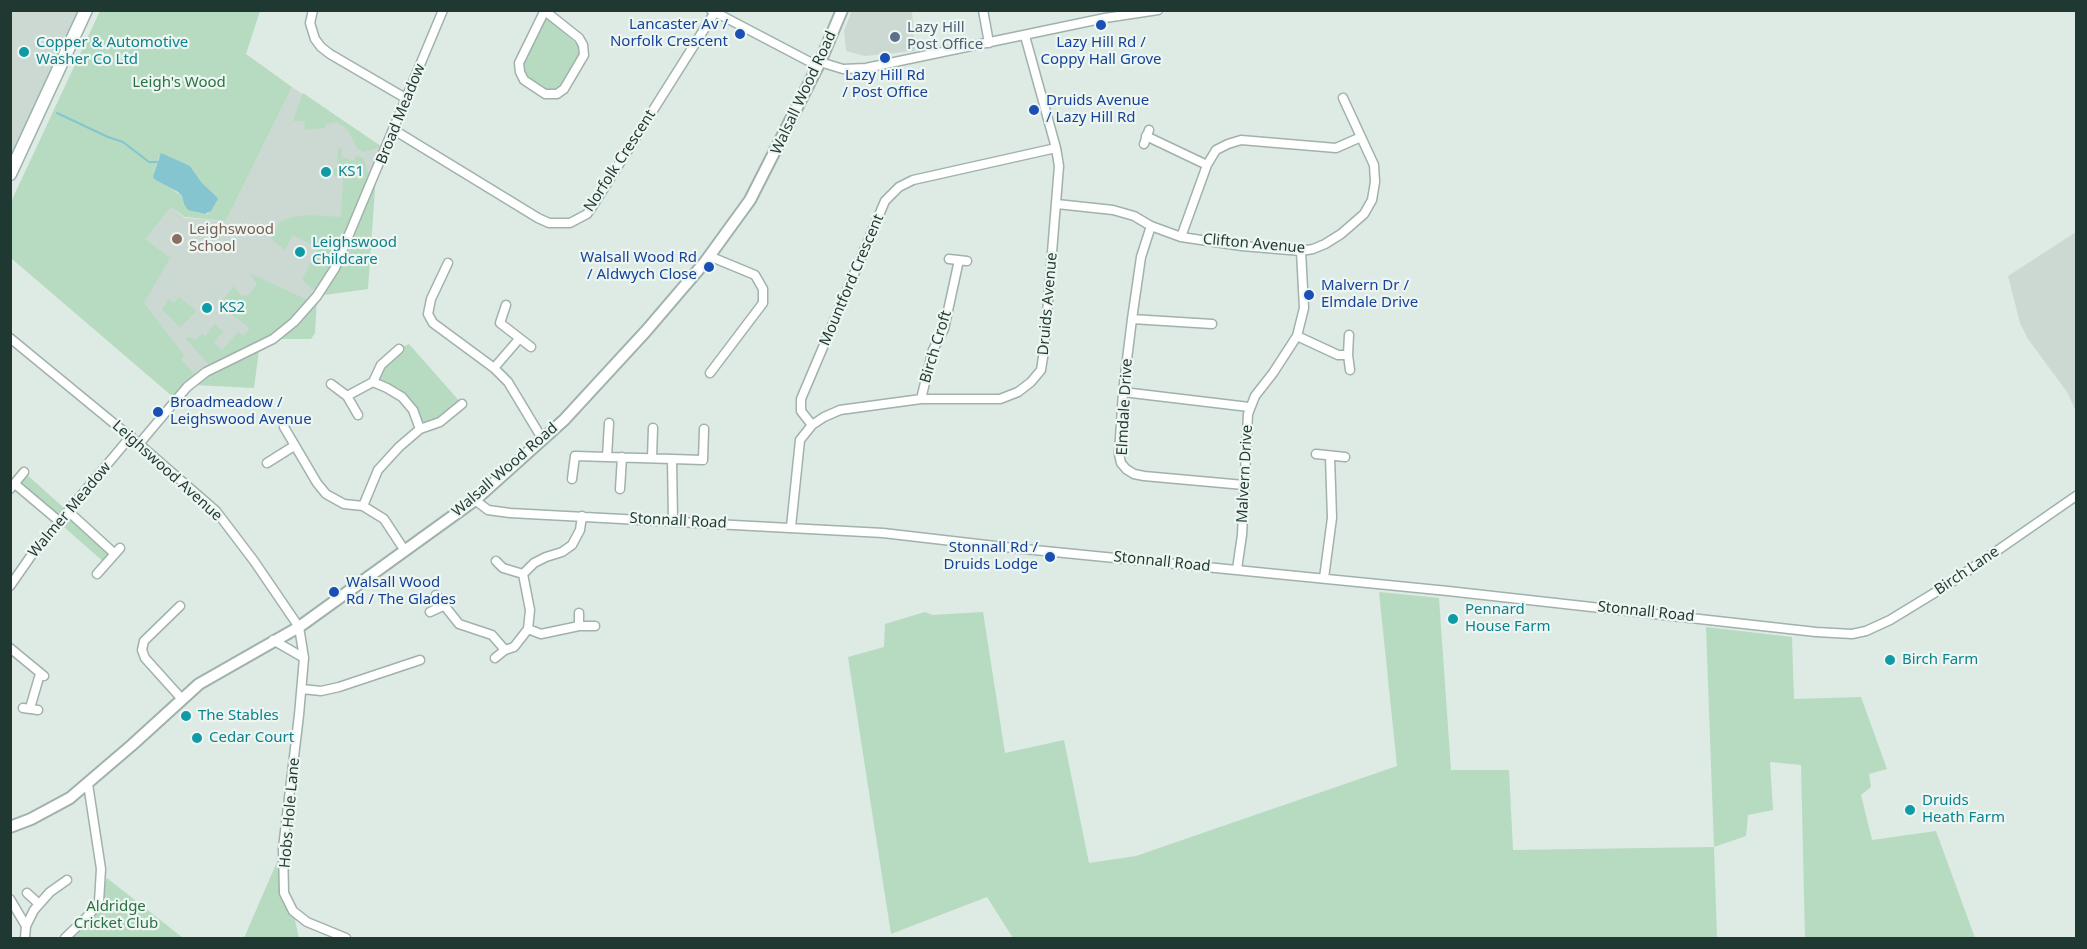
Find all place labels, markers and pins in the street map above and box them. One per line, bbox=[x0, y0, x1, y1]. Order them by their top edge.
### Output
place label: Lancaster Av / Norfolk Crescent bbox=[610, 16, 728, 51]
marker: Lazy Hill Rd / Coppy Hall Grove bbox=[1094, 18, 1108, 32]
place label: Lazy Hill Post Office bbox=[907, 19, 983, 54]
marker: Lancaster Av / Norfolk Crescent bbox=[733, 27, 747, 41]
marker: Lazy Hill Post Office bbox=[888, 30, 902, 44]
place label: Copper & Automotive Washer Co Ltd bbox=[36, 34, 188, 69]
place label: Lazy Hill Rd / Coppy Hall Grove bbox=[1040, 34, 1162, 69]
marker: Copper & Automotive Washer Co Ltd bbox=[17, 45, 31, 59]
marker: Lazy Hill Rd / Post Office bbox=[878, 51, 892, 65]
place label: Lazy Hill Rd / Post Office bbox=[842, 67, 928, 102]
place label: Druids Avenue / Lazy Hill Rd bbox=[1046, 92, 1149, 127]
marker: Druids Avenue / Lazy Hill Rd bbox=[1027, 103, 1041, 117]
place label: KS1 bbox=[338, 163, 364, 181]
marker: KS1 bbox=[319, 165, 333, 179]
place label: Leighswood School bbox=[189, 221, 274, 256]
marker: Leighswood School bbox=[170, 232, 184, 246]
place label: Leighswood Childcare bbox=[312, 234, 397, 269]
marker: Leighswood Childcare bbox=[293, 245, 307, 259]
place label: Walsall Wood Rd / Aldwych Close bbox=[580, 249, 697, 284]
marker: Walsall Wood Rd / Aldwych Close bbox=[702, 260, 716, 274]
place label: Malvern Dr / Elmdale Drive bbox=[1321, 277, 1418, 312]
marker: Malvern Dr / Elmdale Drive bbox=[1302, 288, 1316, 302]
place label: KS2 bbox=[219, 299, 245, 317]
marker: KS2 bbox=[200, 301, 214, 315]
place label: Broadmeadow / Leighswood Avenue bbox=[170, 394, 312, 429]
marker: Broadmeadow / Leighswood Avenue bbox=[151, 405, 165, 419]
place label: Stonnall Rd / Druids Lodge bbox=[944, 539, 1038, 574]
marker: Stonnall Rd / Druids Lodge bbox=[1043, 550, 1057, 564]
place label: Walsall Wood Rd / The Glades bbox=[346, 574, 456, 609]
marker: Walsall Wood Rd / The Glades bbox=[327, 585, 341, 599]
place label: Pennard House Farm bbox=[1465, 601, 1550, 636]
marker: Pennard House Farm bbox=[1446, 612, 1460, 626]
place label: Birch Farm bbox=[1902, 651, 1978, 669]
marker: Birch Farm bbox=[1883, 653, 1897, 667]
place label: The Stables bbox=[198, 707, 279, 725]
marker: The Stables bbox=[179, 709, 193, 723]
place label: Cedar Court bbox=[209, 729, 294, 747]
marker: Cedar Court bbox=[190, 731, 204, 745]
place label: Druids Heath Farm bbox=[1922, 792, 2005, 827]
marker: Druids Heath Farm bbox=[1903, 803, 1917, 817]

